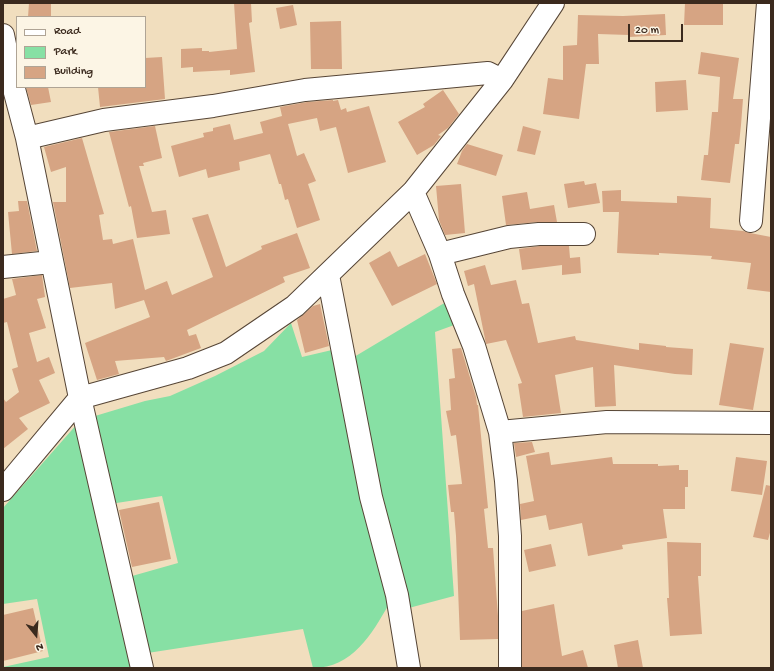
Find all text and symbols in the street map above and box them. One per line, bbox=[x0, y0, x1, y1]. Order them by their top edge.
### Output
legend bbox=[16, 16, 146, 88]
scale bar bbox=[630, 16, 685, 42]
text: 20 m bbox=[635, 24, 659, 38]
text: Road bbox=[54, 25, 80, 39]
text: Park bbox=[54, 45, 77, 59]
text: Building bbox=[54, 65, 93, 79]
north arrow bbox=[16, 615, 56, 655]
text: N bbox=[34, 640, 45, 653]

